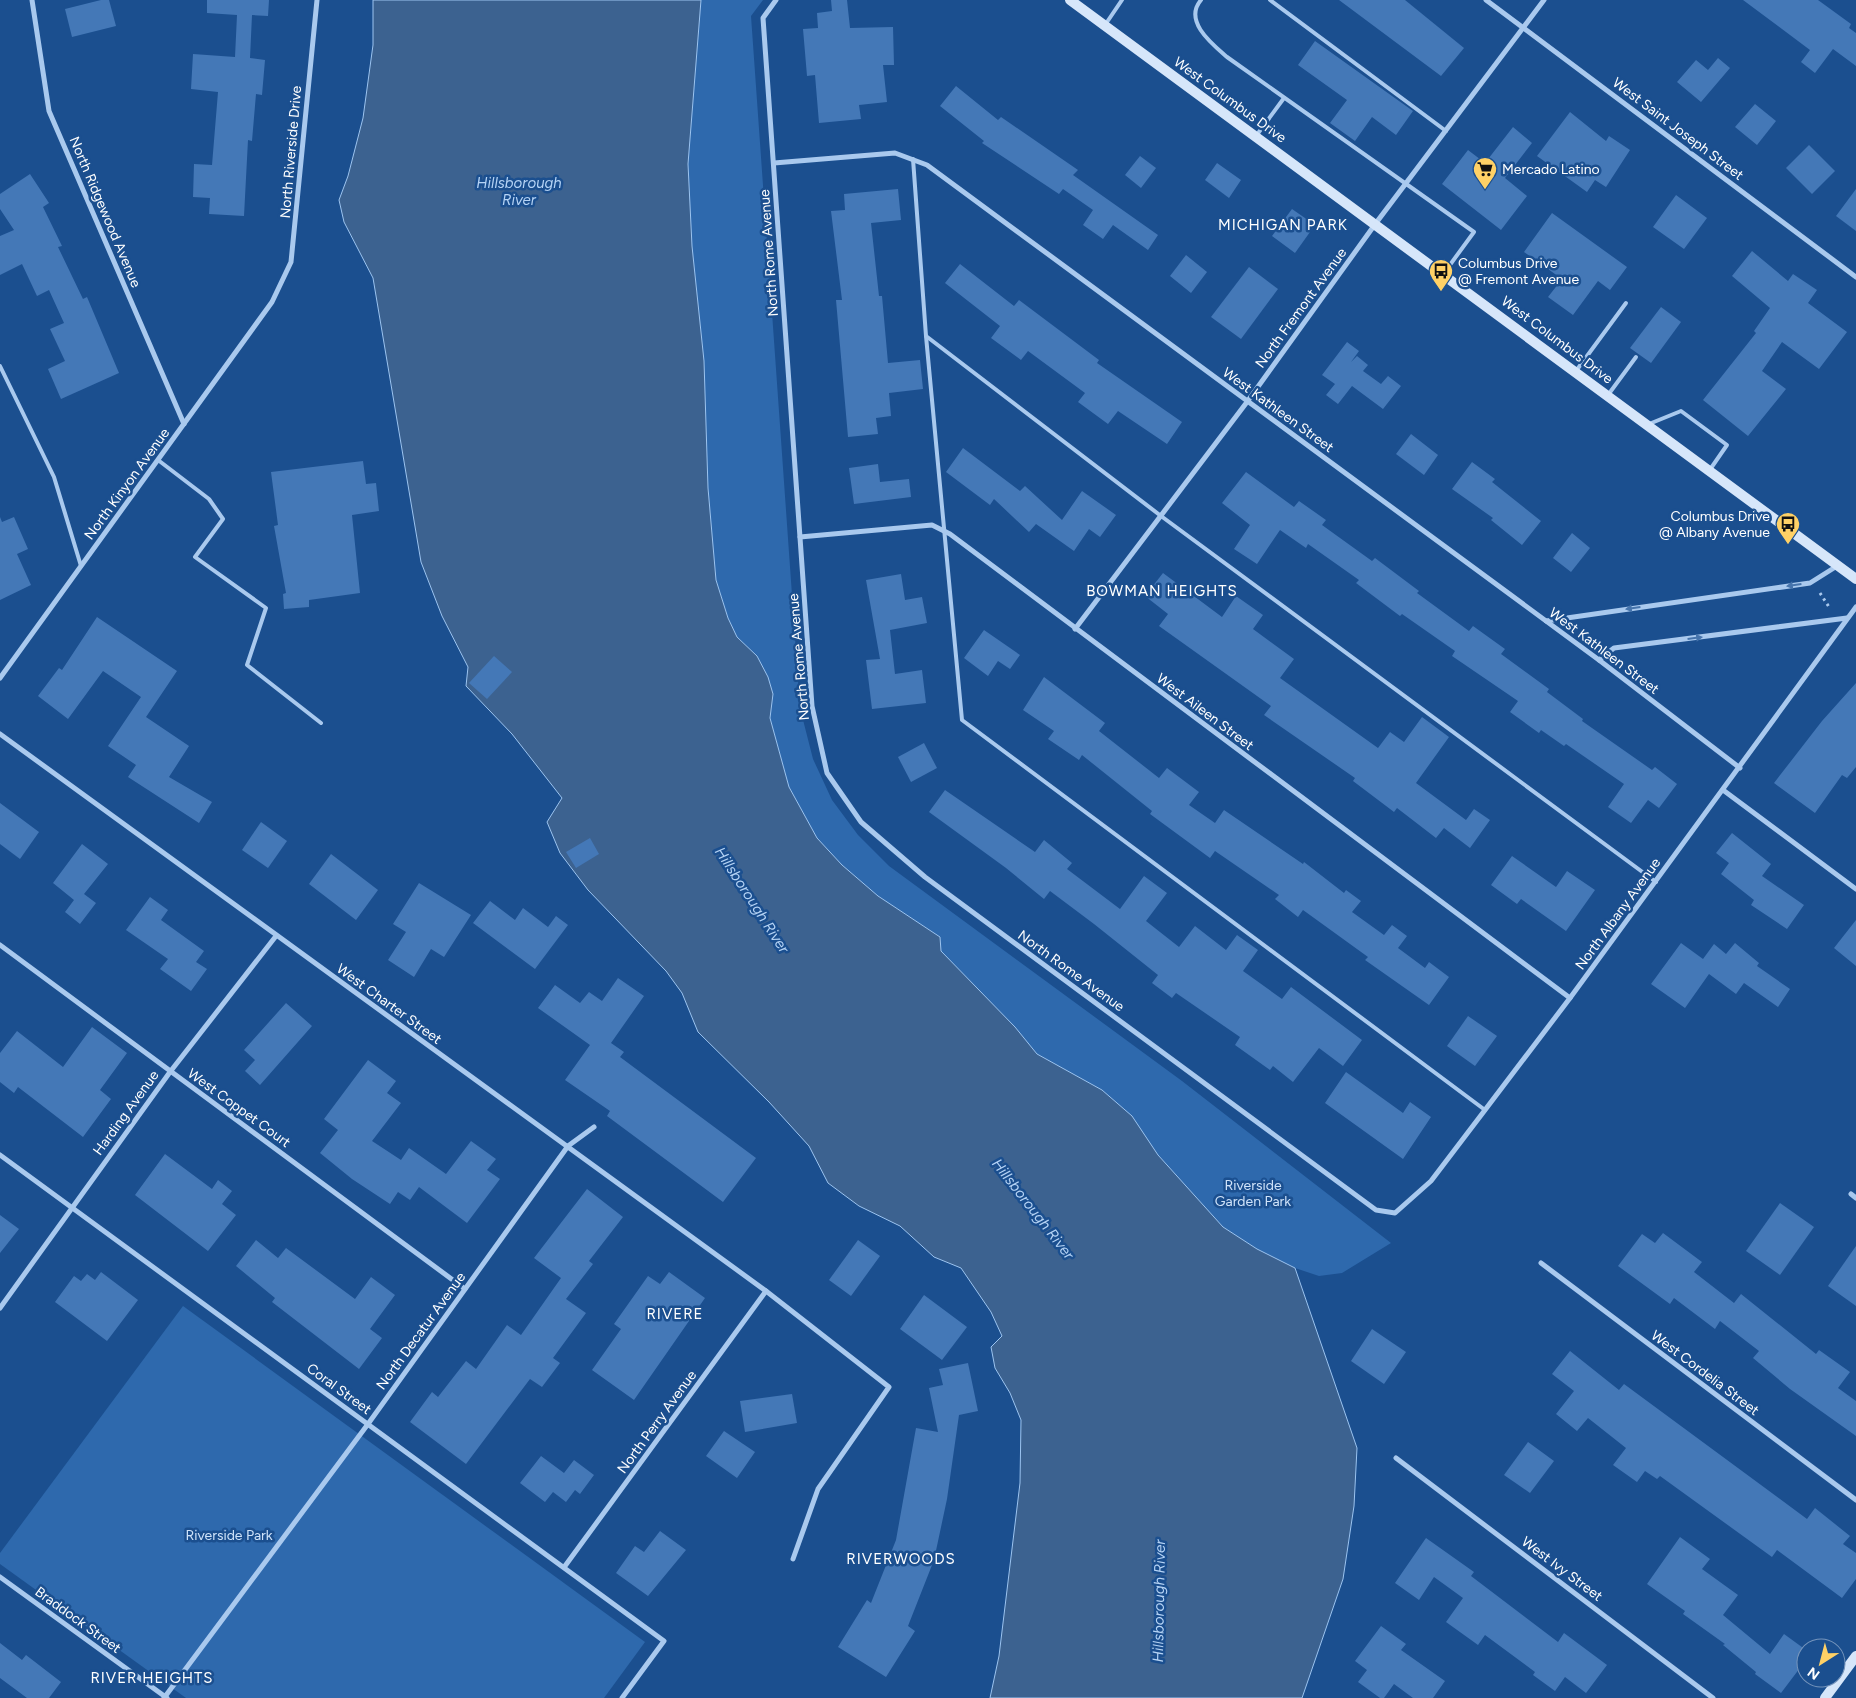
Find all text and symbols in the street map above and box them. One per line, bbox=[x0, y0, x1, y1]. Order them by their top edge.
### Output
street label: West Columbus Drive bbox=[1170, 53, 1290, 147]
street label: West Saint Joseph Street bbox=[1609, 74, 1747, 184]
street label: North Riverside Drive bbox=[277, 85, 305, 219]
street label: North Ridgewood Avenue bbox=[65, 134, 145, 290]
supermarket icon: Mercado Latino bbox=[1472, 156, 1498, 190]
place label: Mercado Latino bbox=[1502, 161, 1600, 178]
water label: Hillsborough River bbox=[476, 174, 562, 209]
street label: North Rome Avenue bbox=[756, 188, 782, 317]
district label: MICHIGAN PARK bbox=[1218, 216, 1348, 234]
street label: North Fremont Avenue bbox=[1252, 244, 1350, 371]
place label: Columbus Drive @ Fremont Avenue bbox=[1458, 255, 1579, 288]
bus stop icon: Columbus Drive @ Fremont Avenue bbox=[1428, 258, 1454, 292]
street label: West Columbus Drive bbox=[1498, 293, 1616, 388]
street label: West Kathleen Street bbox=[1219, 364, 1337, 456]
street label: North Kinyon Avenue bbox=[81, 425, 173, 543]
place label: Columbus Drive @ Albany Avenue bbox=[1659, 508, 1770, 541]
bus stop icon: Columbus Drive @ Albany Avenue bbox=[1775, 511, 1801, 545]
one-way arrow bbox=[1786, 581, 1802, 589]
district label: BOWMAN HEIGHTS bbox=[1086, 582, 1238, 600]
street label: North Rome Avenue bbox=[785, 592, 813, 721]
street label: West Kathleen Street bbox=[1546, 604, 1662, 698]
one-way arrow bbox=[1625, 604, 1641, 612]
one-way arrow bbox=[1688, 634, 1704, 642]
street label: West Aileen Street bbox=[1153, 670, 1257, 754]
water label: Hillsborough River bbox=[711, 844, 794, 957]
street label: North Albany Avenue bbox=[1572, 855, 1664, 973]
street label: North Rome Avenue bbox=[1014, 927, 1128, 1016]
street label: West Charter Street bbox=[333, 960, 445, 1048]
street label: West Coppet Court bbox=[184, 1065, 294, 1151]
street label: Harding Avenue bbox=[90, 1067, 163, 1159]
water label: Hillsborough River bbox=[988, 1155, 1078, 1264]
park label: Riverside Garden Park bbox=[1215, 1177, 1291, 1210]
street label: North Decatur Avenue bbox=[373, 1269, 469, 1393]
district label: RIVERE bbox=[646, 1305, 704, 1323]
street label: West Cordelia Street bbox=[1648, 1327, 1762, 1419]
street label: Coral Street bbox=[303, 1360, 375, 1418]
street label: North Perry Avenue bbox=[614, 1367, 700, 1477]
park label: Riverside Park bbox=[185, 1527, 273, 1544]
street label: West Ivy Street bbox=[1518, 1533, 1606, 1605]
water label: Hillsborough River bbox=[1149, 1539, 1169, 1663]
district label: RIVERWOODS bbox=[846, 1550, 956, 1568]
street label: Braddock Street bbox=[32, 1583, 124, 1657]
north arrow bbox=[1796, 1638, 1846, 1688]
text: N bbox=[1804, 1663, 1823, 1683]
district label: RIVER HEIGHTS bbox=[90, 1669, 214, 1687]

